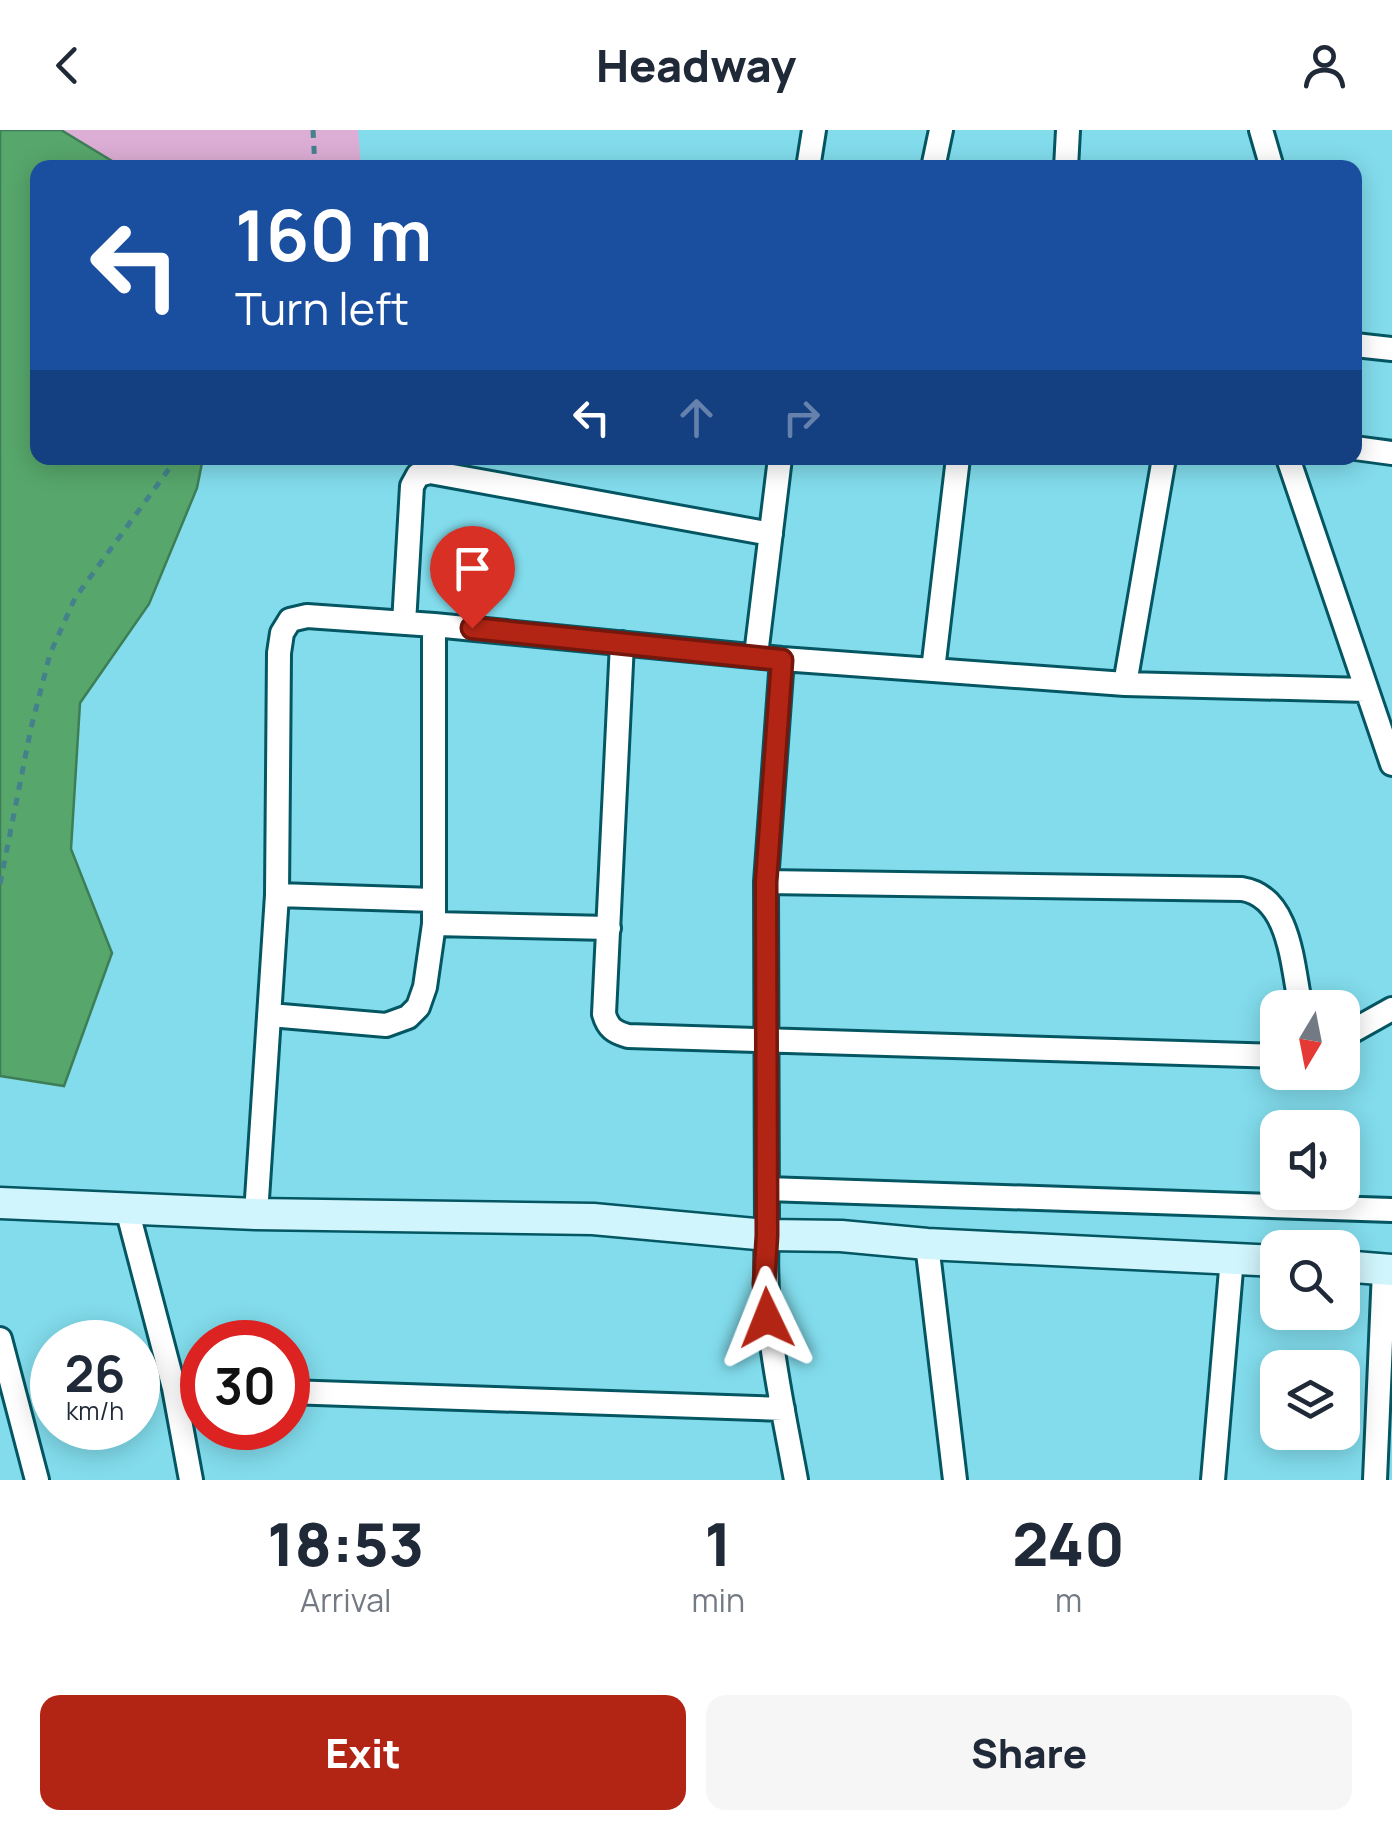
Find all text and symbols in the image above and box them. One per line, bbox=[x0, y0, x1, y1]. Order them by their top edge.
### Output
text: Headway bbox=[596, 34, 796, 96]
icon: back bbox=[40, 38, 95, 93]
icon: person bbox=[1297, 38, 1352, 93]
text: 160 m bbox=[235, 186, 432, 282]
icon: left bbox=[70, 200, 200, 330]
text: Turn left bbox=[235, 277, 409, 339]
icon: left bbox=[564, 390, 619, 445]
icon: ahead bbox=[669, 390, 724, 445]
icon: right bbox=[774, 390, 829, 445]
pin bbox=[430, 526, 515, 629]
icon: arrive bbox=[445, 541, 500, 596]
north arrow bbox=[1260, 990, 1360, 1090]
map controls bbox=[1260, 990, 1360, 1450]
button: sound bbox=[1260, 1110, 1360, 1210]
button: search bbox=[1260, 1230, 1360, 1330]
position arrow bbox=[715, 1266, 819, 1370]
speed limit sign: 30 bbox=[180, 1320, 310, 1450]
text: 26 bbox=[65, 1339, 125, 1407]
button: layers bbox=[1260, 1350, 1360, 1450]
text: km/h bbox=[66, 1393, 124, 1428]
text: 18:53 bbox=[267, 1502, 424, 1584]
text: 1 bbox=[705, 1502, 732, 1584]
text: 240 bbox=[1012, 1502, 1125, 1584]
text: Arrival bbox=[300, 1578, 391, 1622]
text: min bbox=[691, 1578, 745, 1622]
text: m bbox=[1055, 1578, 1082, 1622]
button: Exit bbox=[40, 1695, 686, 1810]
button: Share bbox=[706, 1695, 1352, 1810]

